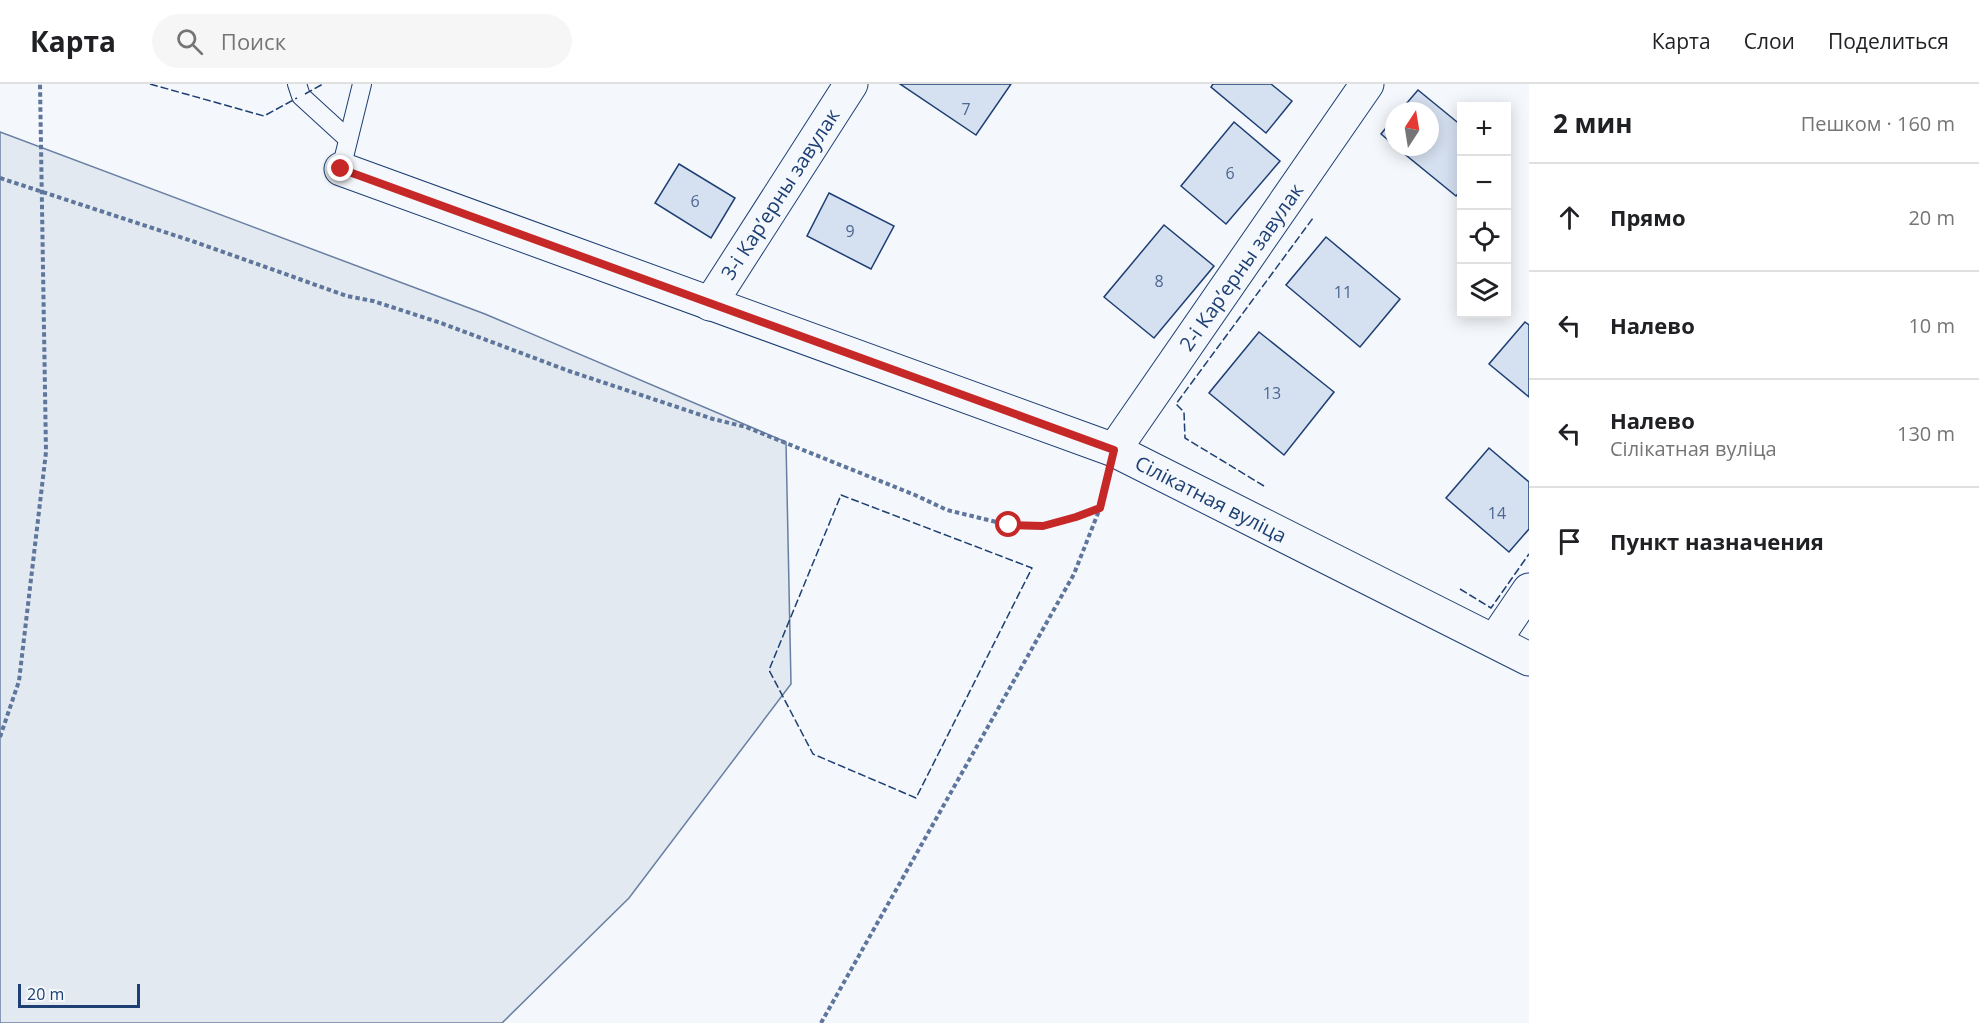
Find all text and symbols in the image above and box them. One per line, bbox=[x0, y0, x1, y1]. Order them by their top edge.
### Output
search box bbox=[152, 14, 572, 68]
text: Карта bbox=[30, 22, 116, 60]
icon: search bbox=[173, 25, 206, 58]
text: Поиск bbox=[221, 26, 286, 56]
text: Карта bbox=[1652, 27, 1711, 55]
text: Слои bbox=[1744, 27, 1795, 55]
text: Поделиться bbox=[1828, 27, 1949, 55]
house number: 7 bbox=[961, 98, 971, 120]
north arrow bbox=[1385, 102, 1439, 156]
map controls bbox=[1457, 102, 1511, 318]
button: + bbox=[1457, 102, 1511, 156]
street label: 3-і Карʼерны завулак bbox=[715, 103, 846, 285]
text: 2 мин bbox=[1553, 105, 1633, 141]
text: Пешком · 160 m bbox=[1801, 110, 1955, 137]
route end bbox=[327, 155, 353, 181]
button: − bbox=[1457, 156, 1511, 210]
house number: 6 bbox=[1225, 162, 1235, 184]
street label: 2-і Карʼерны завулак bbox=[1173, 177, 1309, 356]
house number: 6 bbox=[690, 190, 700, 212]
icon: ahead bbox=[1553, 201, 1586, 234]
text: Прямо bbox=[1610, 202, 1686, 232]
text: 20 m bbox=[1908, 204, 1955, 231]
button: locate bbox=[1457, 210, 1511, 264]
house number: 9 bbox=[845, 220, 855, 242]
button: layers bbox=[1457, 264, 1511, 318]
house number: 8 bbox=[1154, 270, 1164, 292]
house number: 11 bbox=[1334, 281, 1352, 303]
icon: left bbox=[1553, 309, 1586, 342]
text: Налево bbox=[1610, 310, 1695, 340]
text: 10 m bbox=[1908, 312, 1955, 339]
house number: 13 bbox=[1263, 382, 1281, 404]
text: Налево bbox=[1610, 405, 1695, 435]
icon: left bbox=[1553, 417, 1586, 450]
text: 130 m bbox=[1897, 420, 1955, 447]
text: Сілікатная вуліца bbox=[1610, 435, 1777, 462]
street label: Сілікатная вуліца bbox=[1131, 449, 1291, 549]
house number: 14 bbox=[1488, 502, 1506, 524]
route start bbox=[995, 511, 1021, 537]
icon: arrive bbox=[1553, 525, 1586, 558]
text: Пункт назначения bbox=[1610, 526, 1824, 556]
scale bar bbox=[18, 981, 140, 1008]
text: 20 m bbox=[27, 983, 64, 1005]

